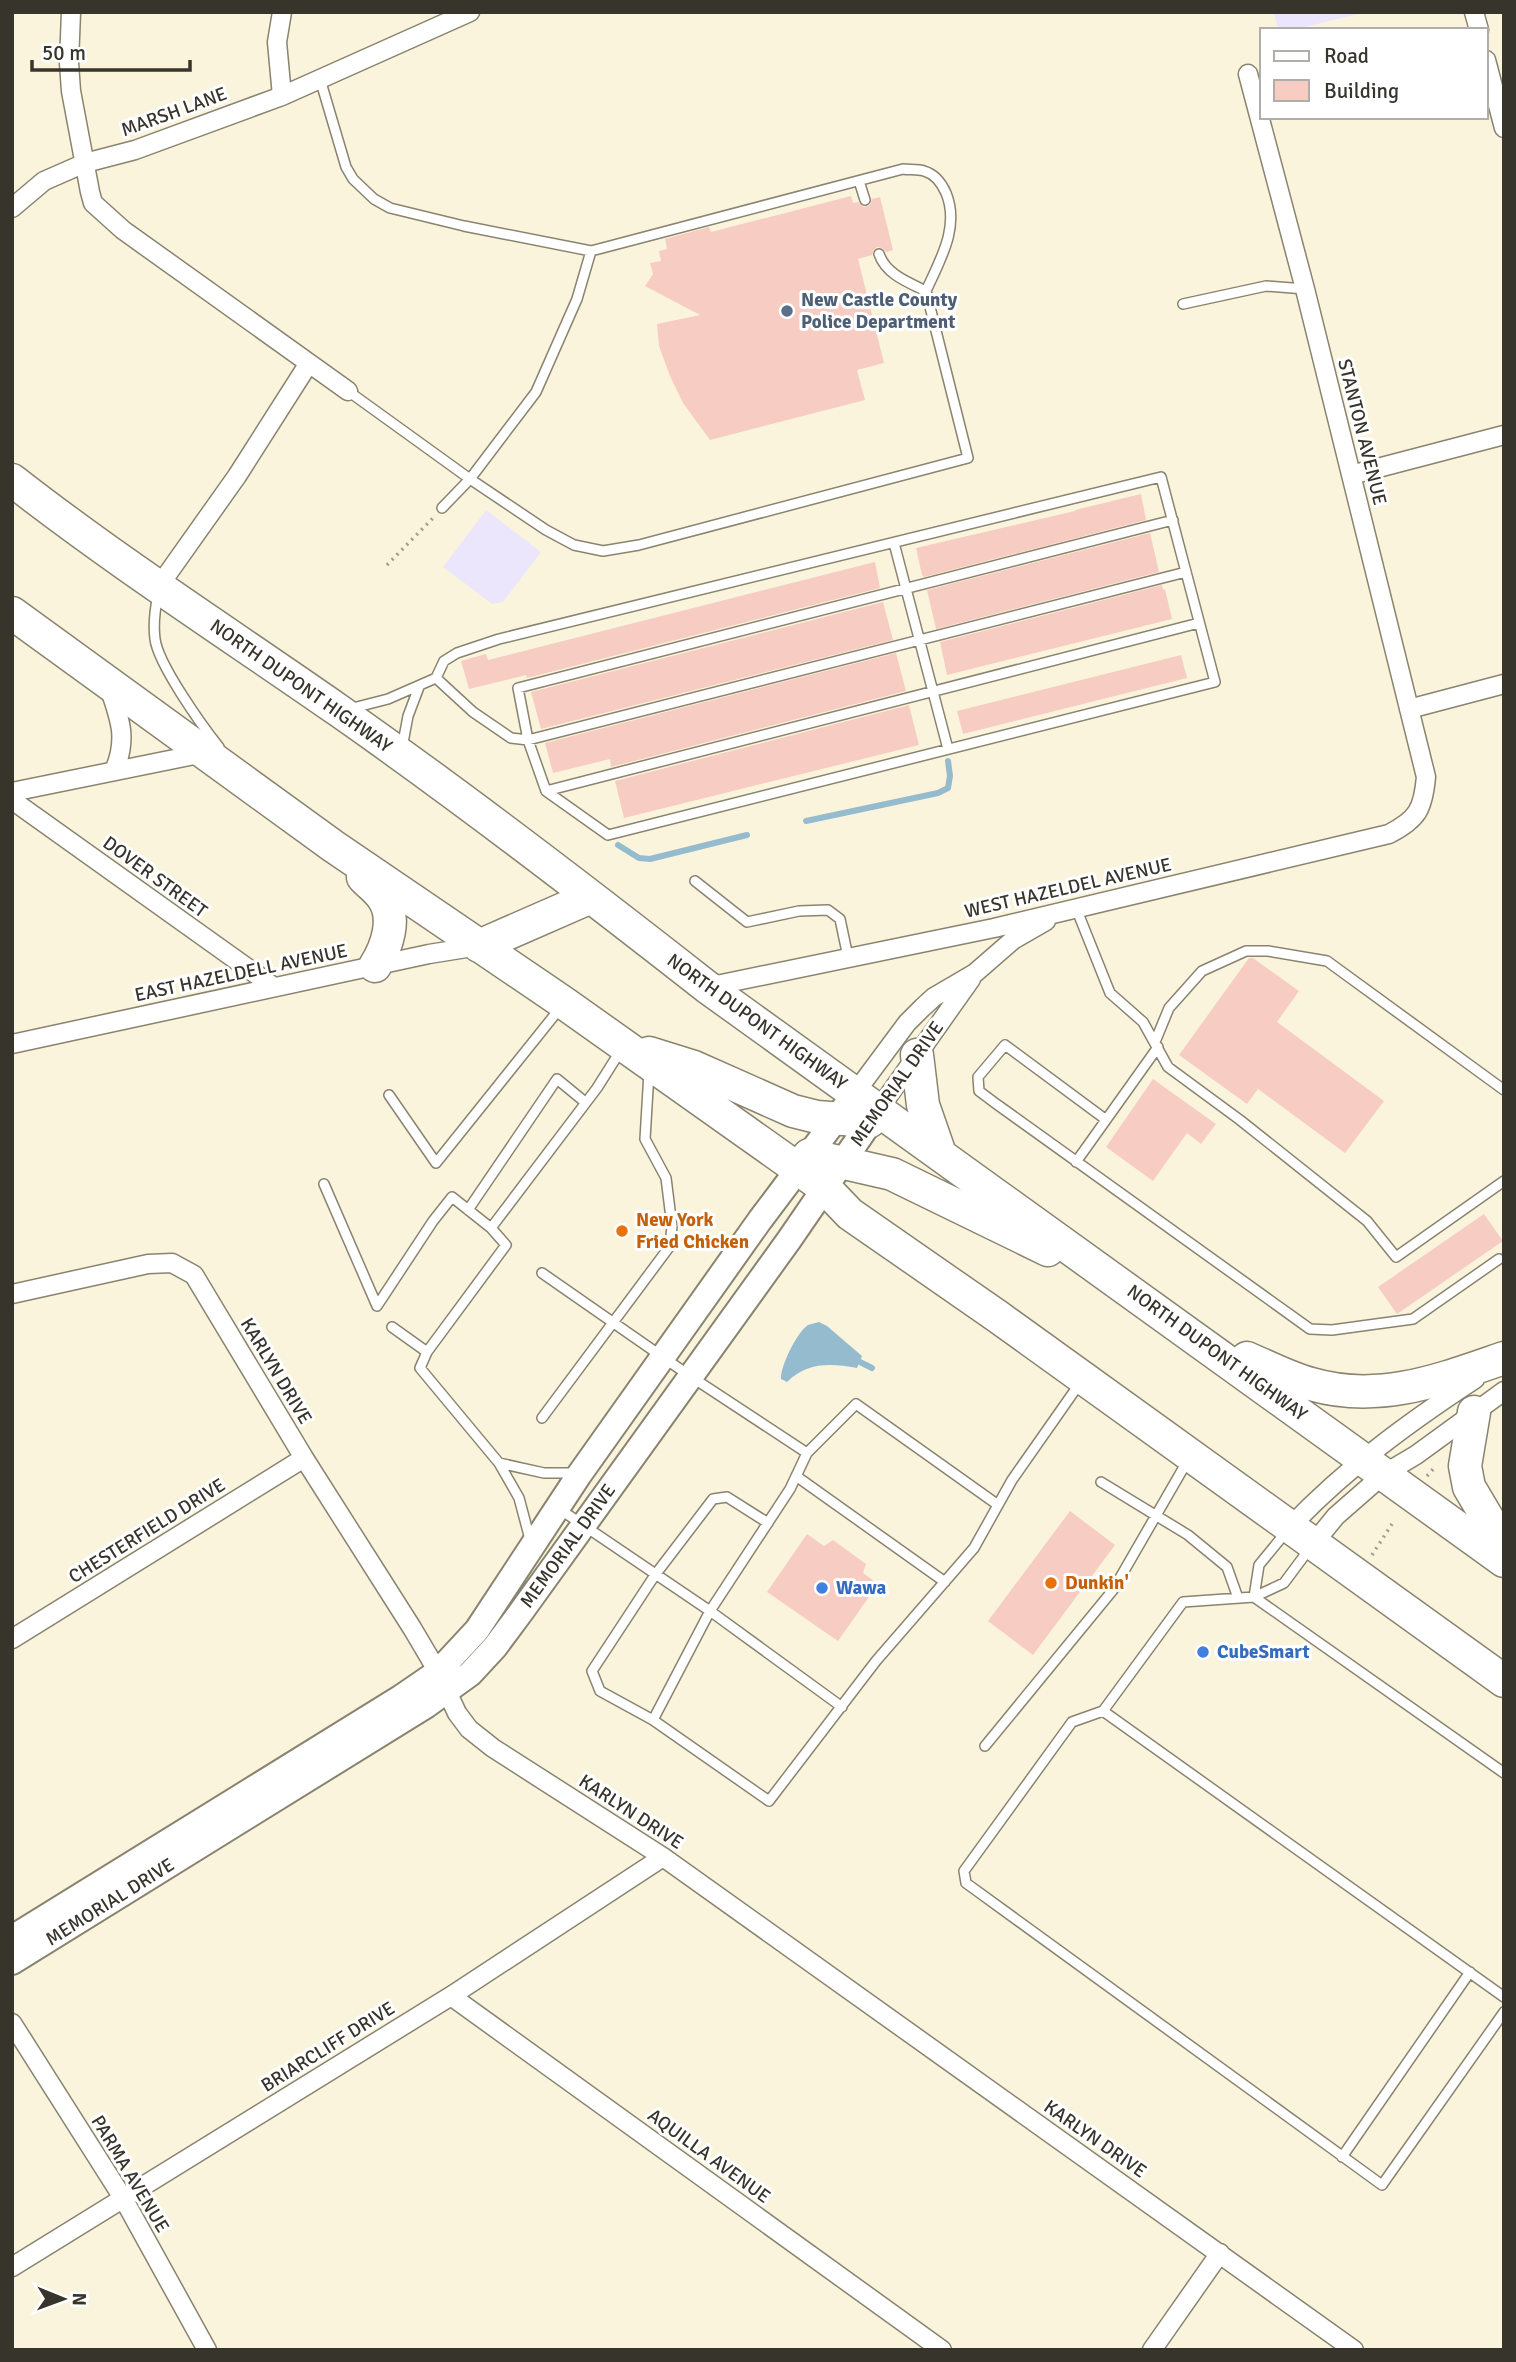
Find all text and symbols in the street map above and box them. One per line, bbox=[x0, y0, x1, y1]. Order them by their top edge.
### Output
scale bar bbox=[32, 28, 189, 72]
legend bbox=[1260, 28, 1488, 119]
text: 50 m bbox=[42, 40, 86, 66]
text: Road bbox=[1324, 43, 1369, 69]
text: Building bbox=[1324, 78, 1399, 104]
street label: MARSH LANE bbox=[118, 82, 230, 142]
place label: New Castle County Police Department bbox=[801, 288, 958, 334]
marker: New Castle County Police Department bbox=[779, 303, 795, 319]
street label: STANTON AVENUE bbox=[1332, 356, 1392, 508]
street label: NORTH DUPONT HIGHWAY bbox=[205, 614, 397, 758]
street label: DOVER STREET bbox=[98, 831, 213, 923]
street label: WEST HAZELDEL AVENUE bbox=[962, 852, 1174, 924]
street label: EAST HAZELDELL AVENUE bbox=[132, 939, 350, 1007]
street label: NORTH DUPONT HIGHWAY bbox=[662, 949, 852, 1096]
street label: MEMORIAL DRIVE bbox=[845, 1017, 949, 1151]
place label: New York Fried Chicken bbox=[636, 1208, 749, 1254]
marker: New York Fried Chicken bbox=[614, 1223, 630, 1239]
street label: NORTH DUPONT HIGHWAY bbox=[1122, 1280, 1312, 1427]
street label: KARLYN DRIVE bbox=[235, 1313, 317, 1429]
street label: CHESTERFIELD DRIVE bbox=[64, 1473, 230, 1589]
street label: MEMORIAL DRIVE bbox=[515, 1479, 621, 1613]
place label: Dunkin' bbox=[1065, 1571, 1129, 1595]
marker: Dunkin' bbox=[1043, 1575, 1059, 1591]
place label: Wawa bbox=[836, 1576, 886, 1600]
marker: Wawa bbox=[814, 1580, 830, 1596]
place label: CubeSmart bbox=[1217, 1640, 1310, 1664]
marker: CubeSmart bbox=[1195, 1644, 1211, 1660]
street label: KARLYN DRIVE bbox=[574, 1769, 688, 1855]
street label: MEMORIAL DRIVE bbox=[41, 1853, 179, 1951]
street label: BRIARCLIFF DRIVE bbox=[257, 1996, 399, 2098]
street label: KARLYN DRIVE bbox=[1039, 2095, 1151, 2183]
street label: AQUILLA AVENUE bbox=[643, 2103, 775, 2209]
street label: PARMA AVENUE bbox=[86, 2111, 174, 2237]
north arrow bbox=[28, 2264, 98, 2334]
text: N bbox=[67, 2292, 91, 2306]

